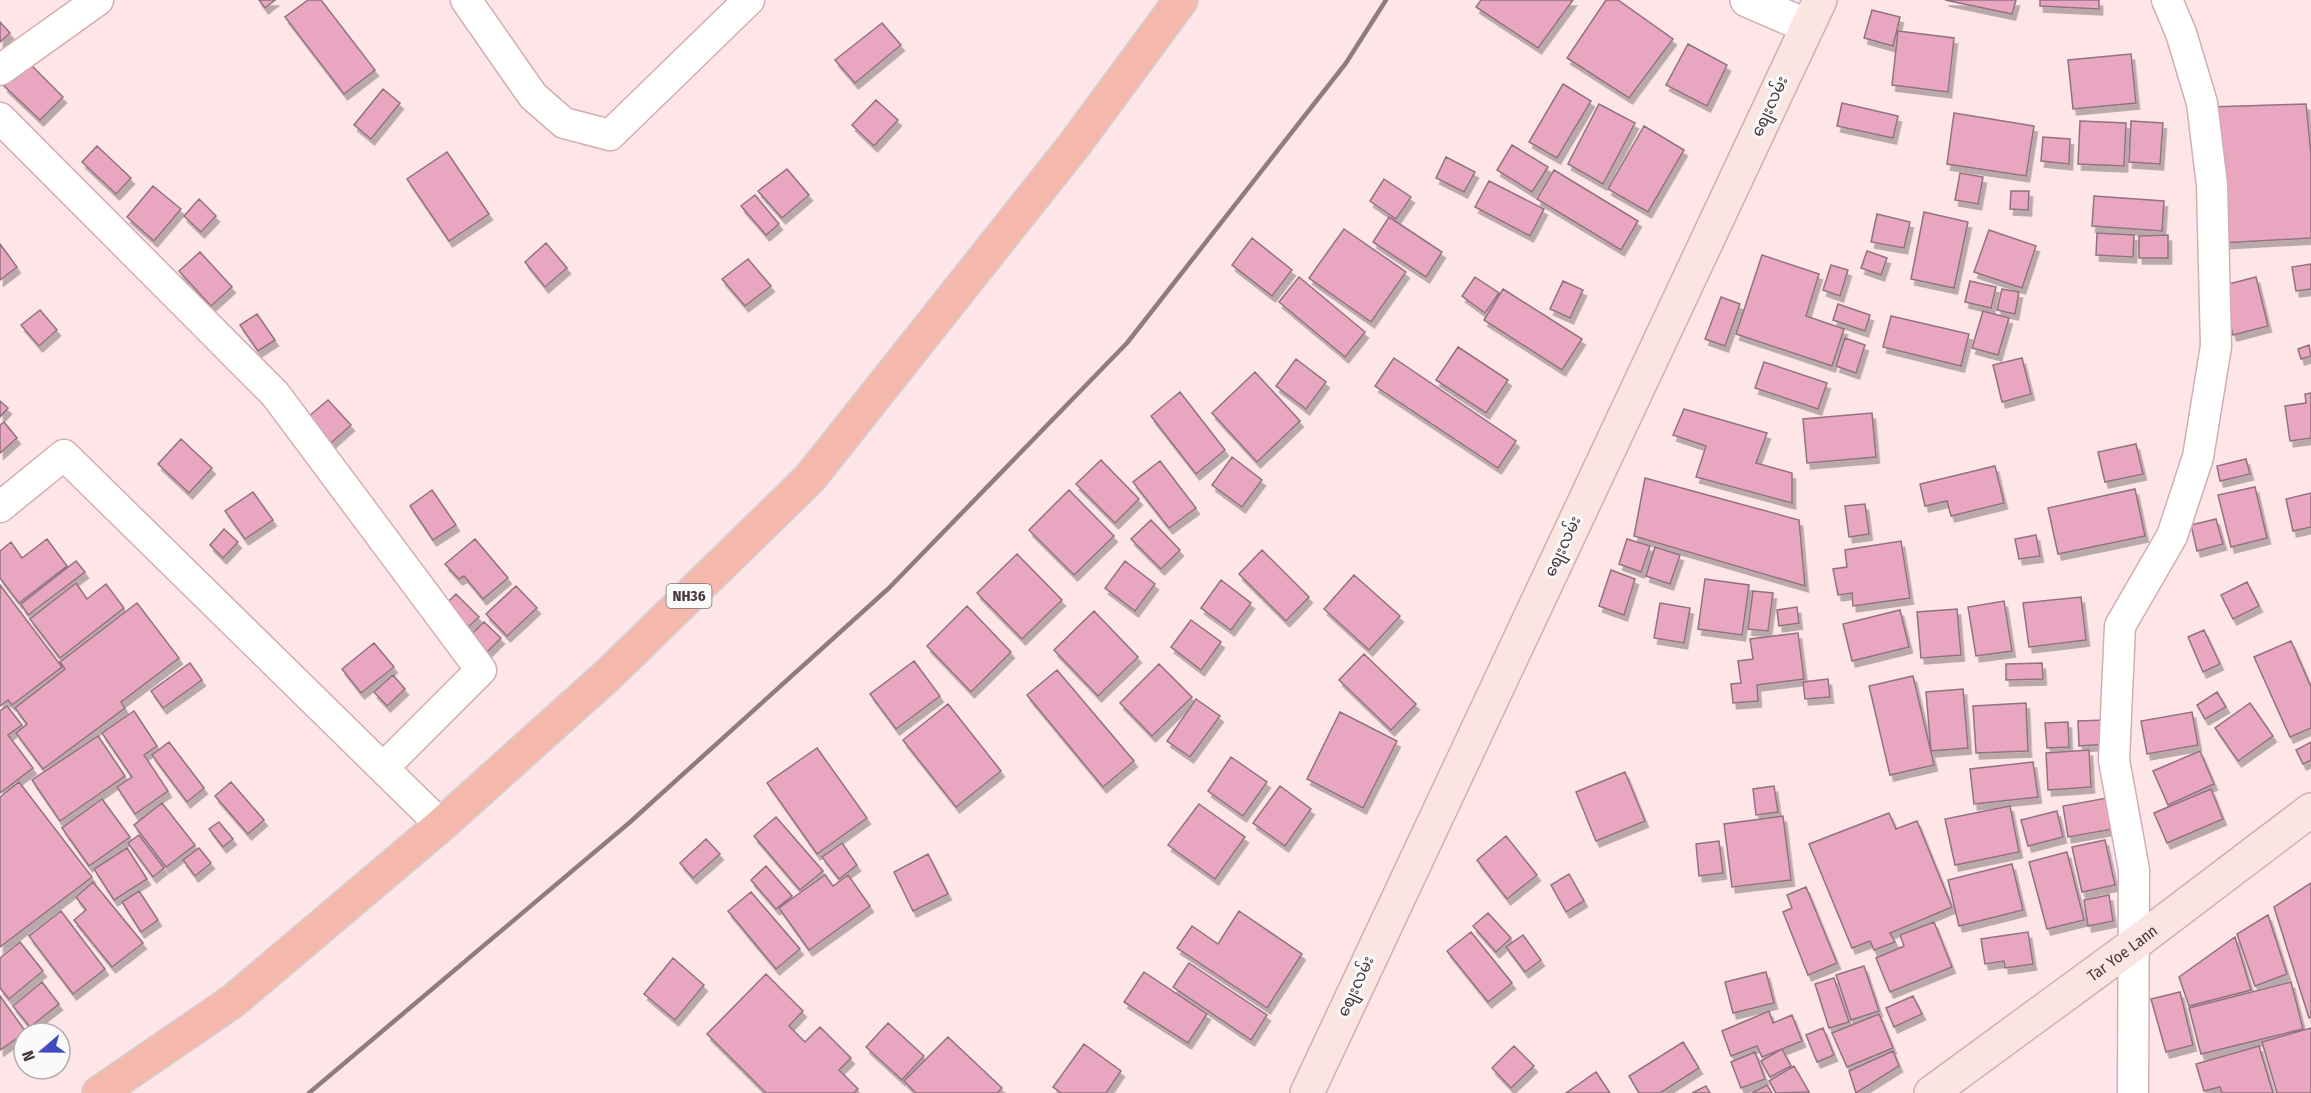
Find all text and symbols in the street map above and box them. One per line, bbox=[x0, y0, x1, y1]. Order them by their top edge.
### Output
street label: စျေးလမ်း bbox=[1745, 72, 1795, 141]
street label: စျေးလမ်း bbox=[1538, 512, 1588, 581]
road number: NH36 bbox=[666, 584, 712, 608]
street label: Tar Yoe Lann bbox=[2084, 921, 2161, 985]
street label: စျေးလမ်း bbox=[1331, 952, 1381, 1021]
north arrow bbox=[12, 1021, 72, 1081]
text: N bbox=[18, 1048, 39, 1064]

